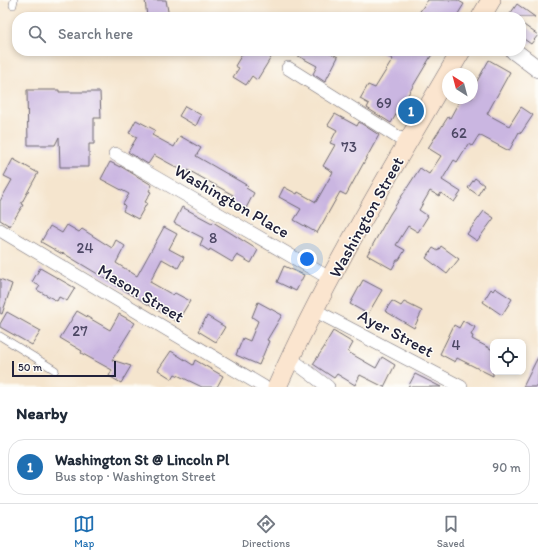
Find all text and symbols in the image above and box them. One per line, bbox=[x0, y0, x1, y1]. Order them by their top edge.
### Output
search box bbox=[12, 12, 526, 56]
icon: search bbox=[26, 23, 48, 45]
text: Search here bbox=[58, 25, 133, 43]
north arrow bbox=[442, 68, 478, 104]
house number: 69 bbox=[376, 94, 392, 112]
pin: 1 bbox=[398, 96, 424, 126]
house number: 62 bbox=[451, 124, 467, 142]
house number: 73 bbox=[341, 138, 357, 156]
street label: Washington Street bbox=[324, 153, 408, 281]
street label: Washington Place bbox=[171, 160, 293, 242]
house number: 8 bbox=[209, 229, 217, 247]
house number: 24 bbox=[77, 239, 93, 257]
your location bbox=[297, 249, 317, 269]
street label: Mason Street bbox=[94, 260, 188, 327]
street label: Ayer Street bbox=[355, 305, 438, 361]
house number: 27 bbox=[72, 322, 88, 340]
house number: 4 bbox=[451, 336, 461, 354]
map controls bbox=[490, 339, 526, 375]
button: locate bbox=[490, 339, 526, 375]
scale bar bbox=[12, 359, 116, 378]
text: 50 m bbox=[18, 361, 42, 374]
text: Nearby bbox=[16, 403, 68, 423]
text: Washington St @ Lincoln Pl bbox=[55, 451, 229, 469]
text: 1 bbox=[27, 460, 33, 475]
text: 90 m bbox=[492, 460, 521, 475]
text: Bus stop · Washington Street bbox=[55, 469, 216, 484]
tab: Map bbox=[73, 513, 95, 550]
tab: Directions bbox=[242, 513, 290, 550]
tab: Saved bbox=[437, 513, 465, 550]

